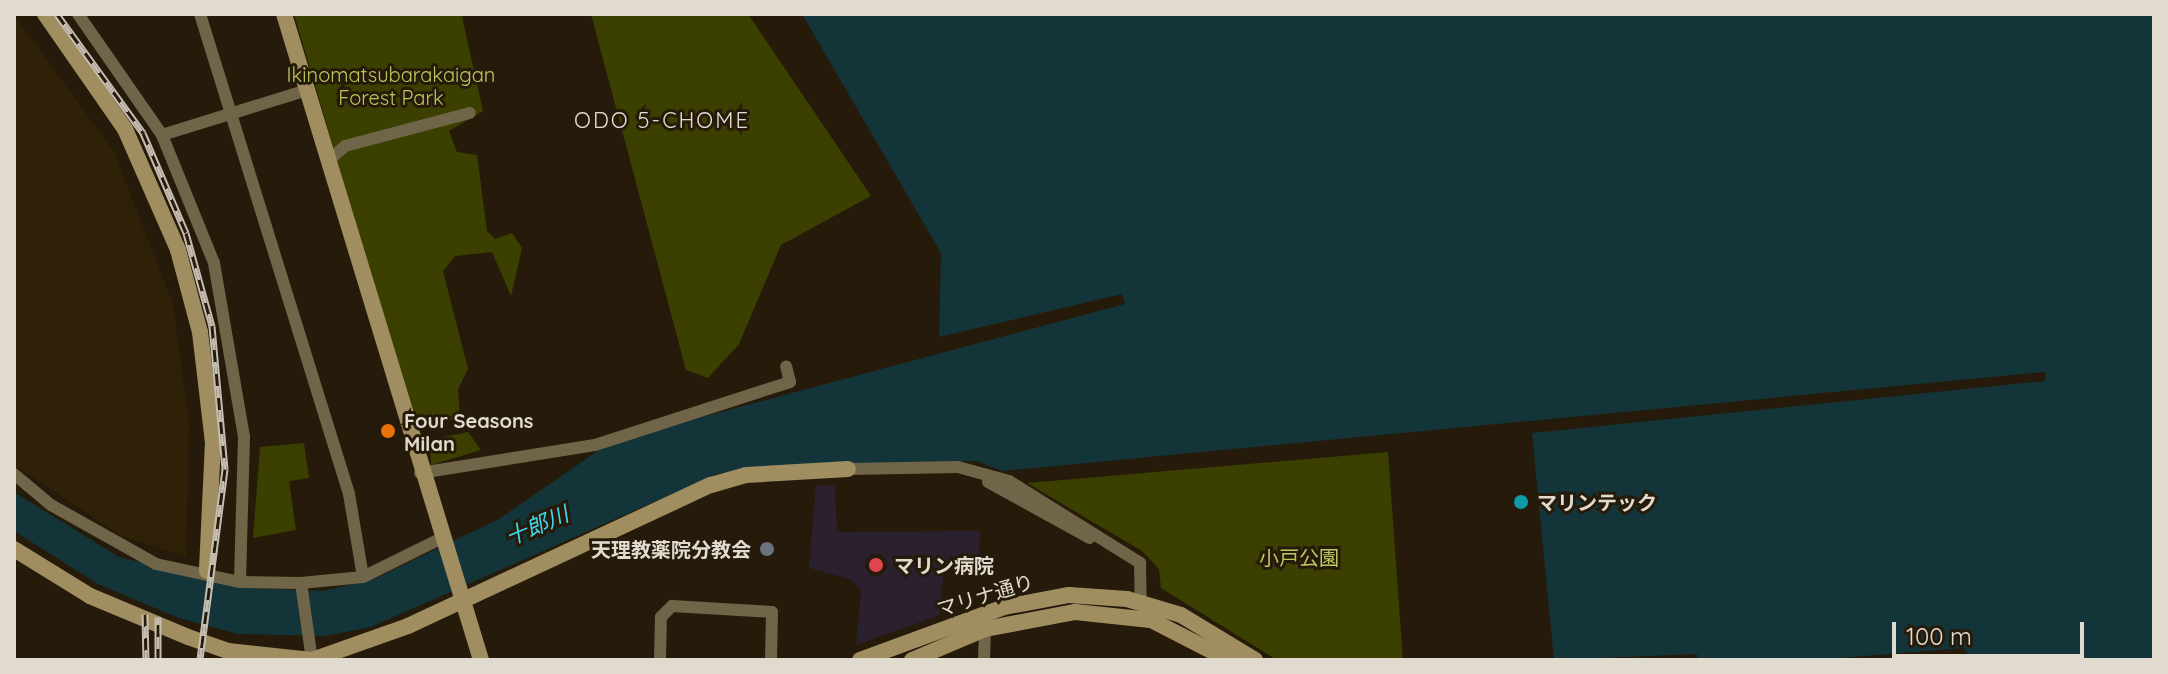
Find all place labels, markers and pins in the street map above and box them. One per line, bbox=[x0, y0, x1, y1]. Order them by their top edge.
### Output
place label: Four Seasons Milan bbox=[404, 408, 533, 455]
marker: Four Seasons Milan bbox=[379, 422, 397, 440]
place label: マリンテック bbox=[1537, 490, 1657, 514]
marker: マリンテック bbox=[1512, 493, 1530, 511]
place label: 天理教薬院分教会 bbox=[591, 537, 751, 561]
marker: 天理教薬院分教会 bbox=[758, 540, 776, 558]
place label: マリン病院 bbox=[894, 553, 994, 577]
marker: マリン病院 bbox=[865, 554, 887, 576]

